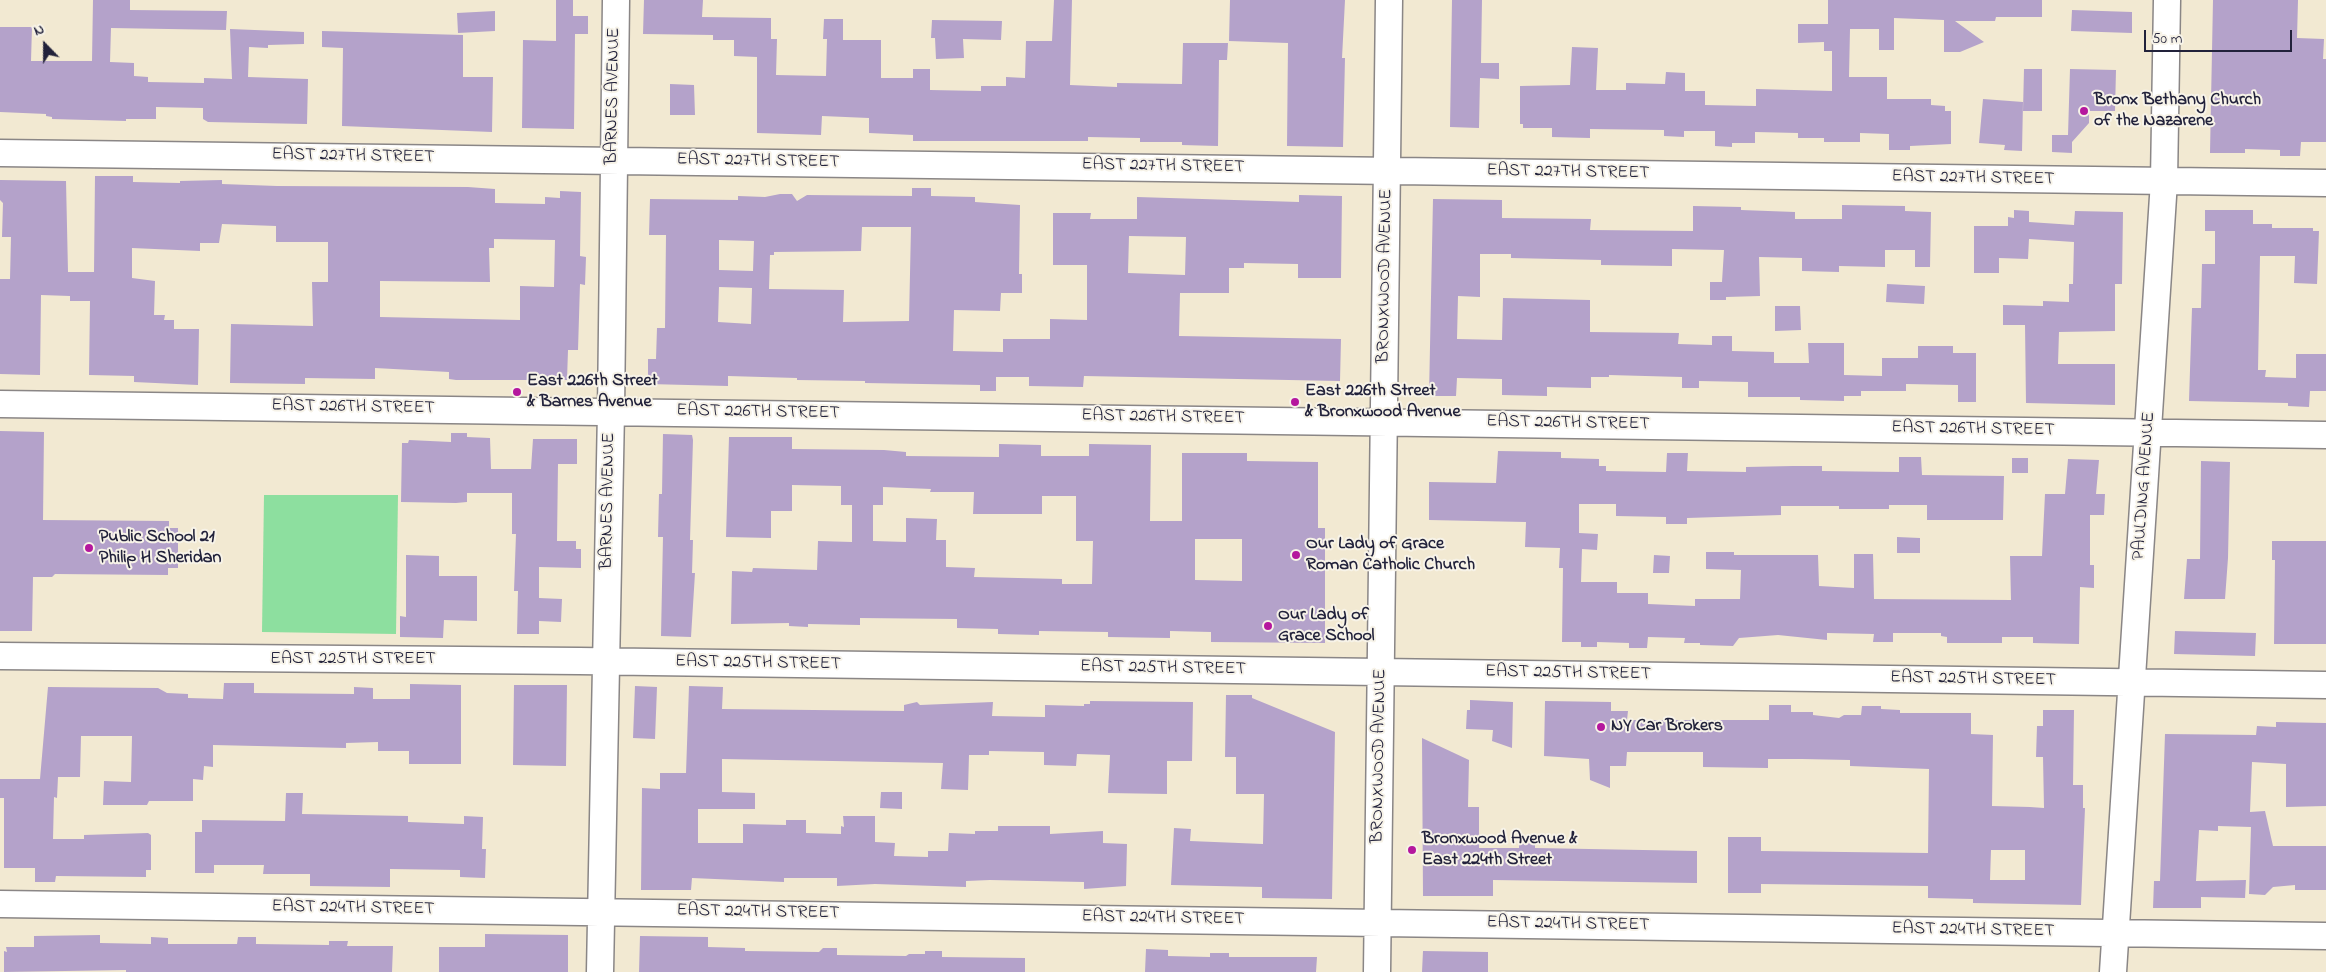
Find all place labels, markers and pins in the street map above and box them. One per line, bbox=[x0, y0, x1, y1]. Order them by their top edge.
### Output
place label: Bronx Bethany Church of the Nazarene bbox=[2094, 90, 2261, 132]
marker: Bronx Bethany Church of the Nazarene bbox=[2078, 105, 2090, 117]
place label: East 226th Street & Barnes Avenue bbox=[527, 371, 658, 414]
place label: East 226th Street & Bronxwood Avenue bbox=[1305, 381, 1461, 424]
marker: East 226th Street & Barnes Avenue bbox=[511, 386, 523, 398]
marker: East 226th Street & Bronxwood Avenue bbox=[1289, 396, 1301, 408]
place label: Public School 21 Philip H Sheridan bbox=[99, 527, 221, 570]
place label: Our Lady of Grace Roman Catholic Church bbox=[1306, 534, 1475, 576]
marker: Public School 21 Philip H Sheridan bbox=[83, 542, 95, 554]
marker: Our Lady of Grace Roman Catholic Church bbox=[1290, 549, 1302, 561]
place label: Our Lady of Grace School bbox=[1278, 605, 1374, 648]
marker: Our Lady of Grace School bbox=[1262, 620, 1274, 632]
place label: NY Car Brokers bbox=[1611, 716, 1723, 738]
marker: NY Car Brokers bbox=[1595, 721, 1607, 733]
place label: Bronxwood Avenue & East 224th Street bbox=[1422, 829, 1578, 872]
marker: Bronxwood Avenue & East 224th Street bbox=[1406, 844, 1418, 856]

